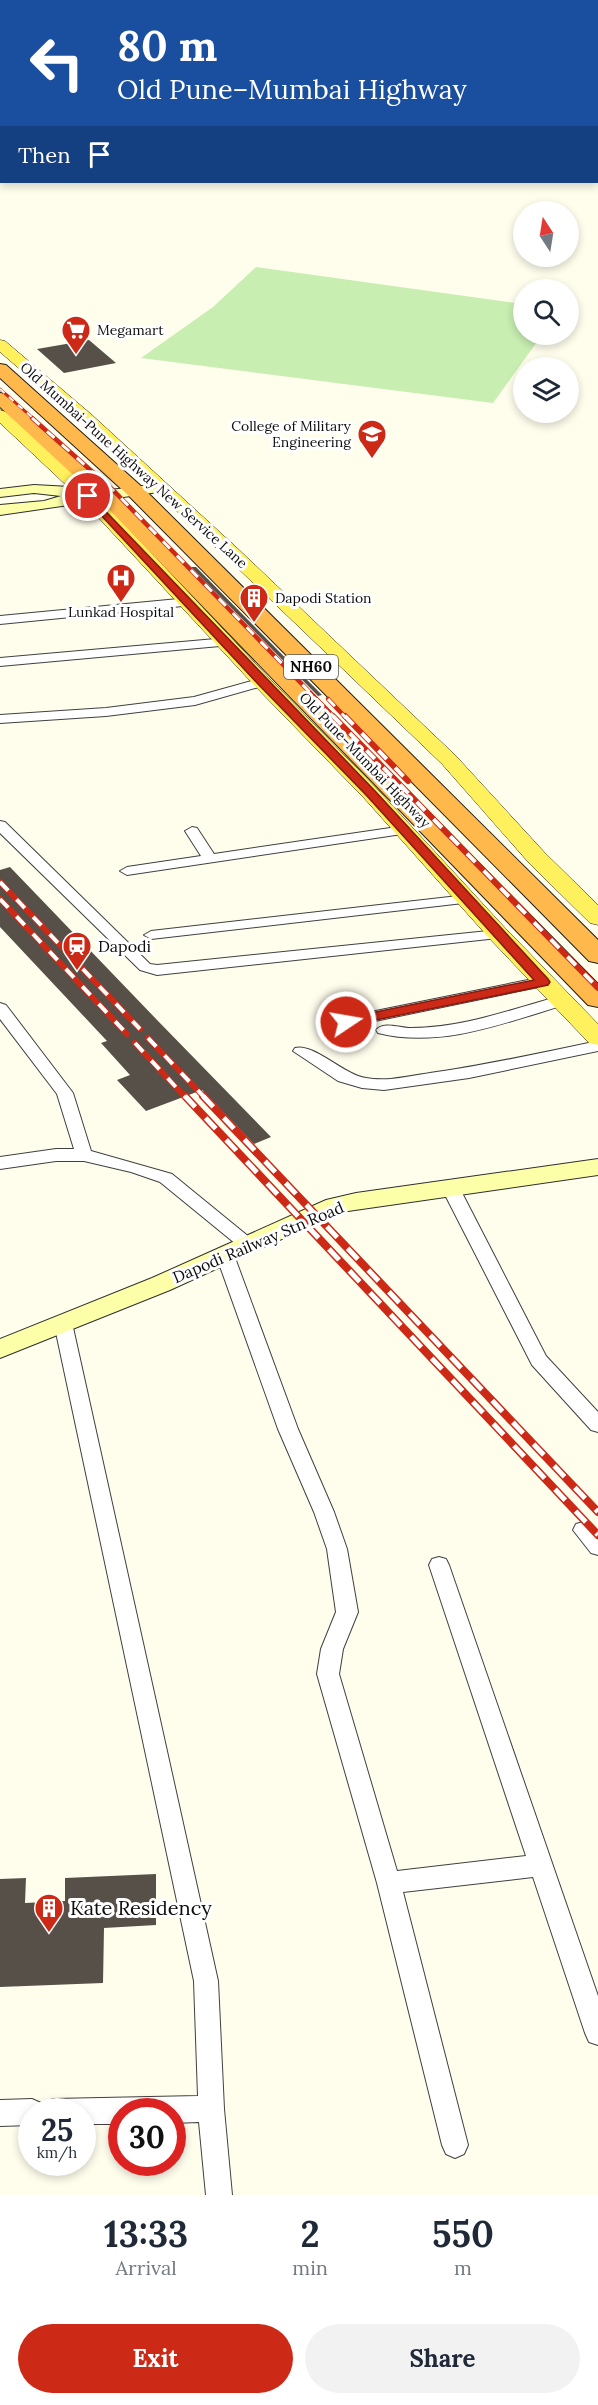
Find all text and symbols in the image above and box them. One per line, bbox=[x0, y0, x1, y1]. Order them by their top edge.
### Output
text: 80 m bbox=[117, 19, 217, 73]
icon: left bbox=[18, 24, 96, 102]
text: Old Pune–Mumbai Highway bbox=[117, 72, 467, 106]
icon: arrive bbox=[83, 138, 116, 171]
text: Then bbox=[18, 141, 71, 169]
north arrow bbox=[513, 201, 579, 267]
map controls bbox=[513, 201, 579, 423]
button: search bbox=[513, 279, 579, 345]
supermarket icon: Megamart bbox=[60, 314, 92, 356]
place label: Megamart bbox=[97, 321, 164, 339]
button: layers bbox=[513, 357, 579, 423]
street label: Old Mumbai-Pune Highway New Service Lane bbox=[17, 358, 252, 572]
place label: College of Military Engineering bbox=[231, 417, 352, 451]
school or university icon: College of Military Engineering bbox=[356, 418, 388, 460]
pin bbox=[62, 470, 113, 521]
icon: arrive bbox=[71, 479, 104, 512]
hospital icon: Lunkad Hospital bbox=[105, 562, 137, 604]
building icon: Dapodi Station bbox=[238, 582, 270, 624]
place label: Dapodi Station bbox=[275, 589, 372, 607]
place label: Lunkad Hospital bbox=[68, 603, 174, 621]
road number: NH60 bbox=[284, 655, 338, 679]
street label: Old Pune–Mumbai Highway bbox=[296, 689, 435, 832]
station icon: Dapodi bbox=[61, 930, 93, 972]
place label: Dapodi bbox=[98, 936, 151, 956]
position arrow bbox=[314, 990, 378, 1054]
street label: Dapodi Railway Stn Road bbox=[169, 1197, 347, 1287]
building icon: Kate Residency bbox=[33, 1892, 65, 1934]
place label: Kate Residency bbox=[70, 1895, 212, 1920]
speed limit sign: 30 bbox=[108, 2098, 186, 2176]
text: 25 bbox=[41, 2111, 73, 2149]
text: km/h bbox=[37, 2143, 77, 2162]
text: 13:33 bbox=[104, 2211, 188, 2257]
text: 2 bbox=[301, 2211, 320, 2257]
text: 550 bbox=[432, 2211, 494, 2257]
text: Arrival bbox=[116, 2255, 177, 2280]
text: min bbox=[292, 2255, 328, 2280]
text: m bbox=[454, 2255, 472, 2280]
button: Exit bbox=[18, 2324, 293, 2393]
button: Share bbox=[305, 2324, 580, 2393]

